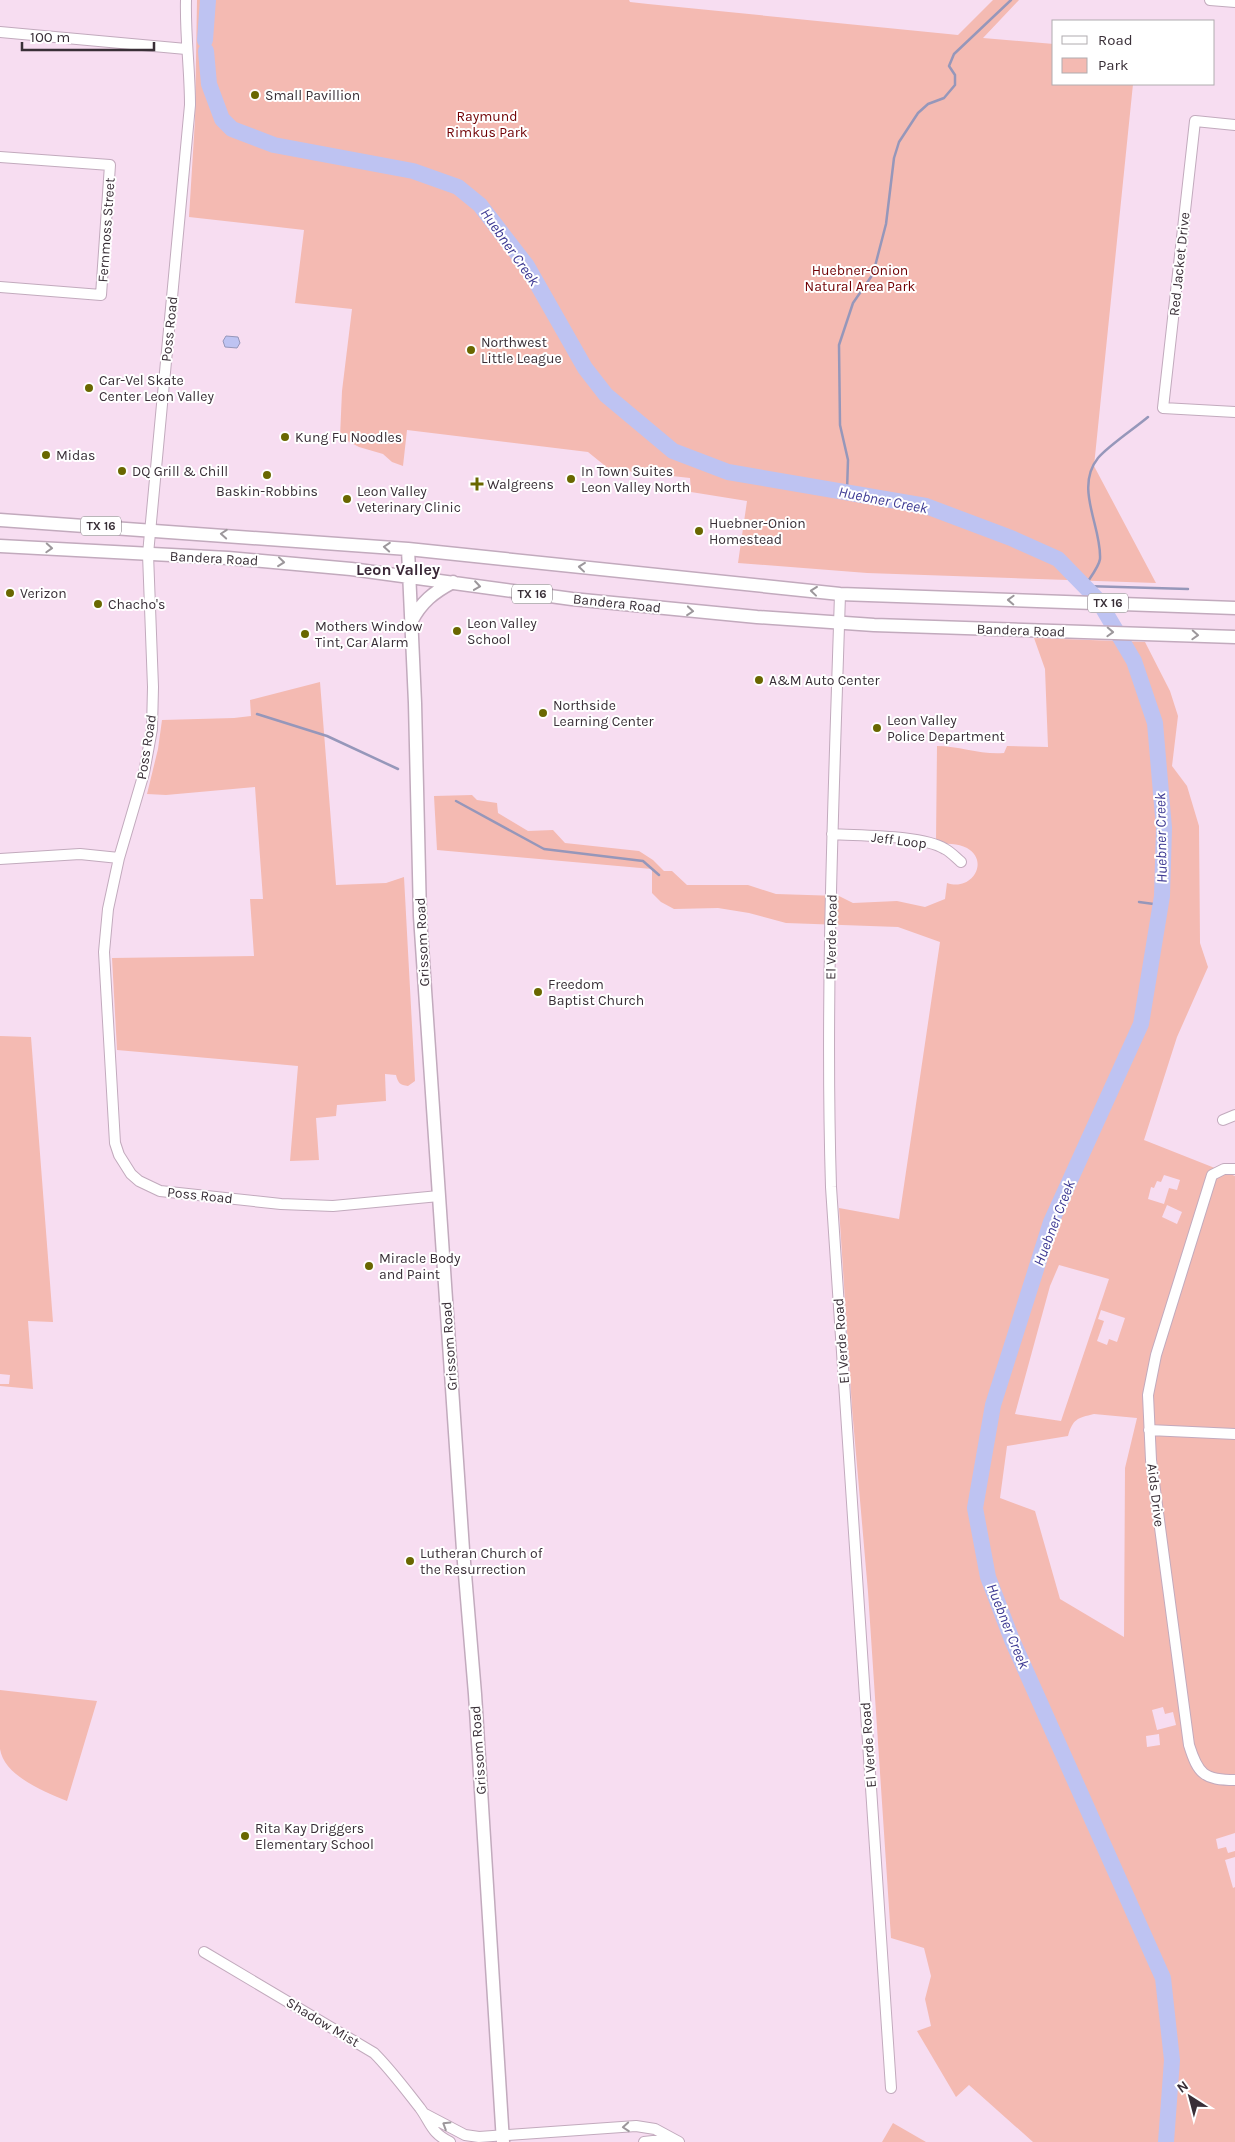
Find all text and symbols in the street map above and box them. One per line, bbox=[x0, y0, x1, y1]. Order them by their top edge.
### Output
scale bar bbox=[22, 20, 155, 52]
legend bbox=[1052, 20, 1215, 85]
text: 100 m bbox=[30, 28, 70, 46]
text: Road bbox=[1098, 31, 1133, 49]
text: Park bbox=[1098, 56, 1128, 74]
place label: Small Pavillion bbox=[265, 87, 360, 104]
marker: Small Pavillion bbox=[249, 89, 261, 101]
park label: Raymund Rimkus Park bbox=[446, 108, 528, 141]
street label: Fernmoss Street bbox=[94, 177, 119, 283]
water label: Huebner Creek bbox=[477, 205, 544, 290]
street label: Red Jacket Drive bbox=[1166, 211, 1193, 317]
park label: Huebner-Onion Natural Area Park bbox=[805, 262, 915, 295]
street label: Poss Road bbox=[158, 296, 181, 363]
place label: Northwest Little League bbox=[481, 334, 562, 367]
marker: Northwest Little League bbox=[465, 344, 477, 356]
place label: Car-Vel Skate Center Leon Valley bbox=[99, 372, 214, 405]
marker: Car-Vel Skate Center Leon Valley bbox=[83, 382, 95, 394]
place label: Kung Fu Noodles bbox=[295, 429, 402, 446]
marker: Kung Fu Noodles bbox=[279, 431, 291, 443]
place label: Midas bbox=[56, 447, 95, 464]
marker: Midas bbox=[40, 449, 52, 461]
place label: DQ Grill & Chill bbox=[132, 463, 228, 480]
place label: In Town Suites Leon Valley North bbox=[581, 463, 690, 496]
marker: DQ Grill & Chill bbox=[116, 465, 128, 477]
marker: Baskin-Robbins bbox=[261, 469, 273, 481]
marker: In Town Suites Leon Valley North bbox=[565, 473, 577, 485]
place label: Walgreens bbox=[487, 476, 554, 493]
marker: Walgreens bbox=[471, 478, 483, 490]
place label: Baskin-Robbins bbox=[216, 483, 318, 500]
place label: Leon Valley Veterinary Clinic bbox=[357, 483, 461, 516]
water label: Huebner Creek bbox=[837, 483, 929, 518]
marker: Leon Valley Veterinary Clinic bbox=[341, 493, 353, 505]
place label: Huebner-Onion Homestead bbox=[709, 515, 806, 548]
road number: TX 16 bbox=[81, 516, 121, 536]
marker: Huebner-Onion Homestead bbox=[693, 525, 705, 537]
one-way arrow bbox=[219, 529, 227, 540]
one-way arrow bbox=[382, 542, 390, 553]
one-way arrow bbox=[45, 543, 53, 553]
street label: Bandera Road bbox=[169, 548, 259, 569]
one-way arrow bbox=[277, 557, 285, 568]
district label: Leon Valley bbox=[356, 560, 440, 579]
one-way arrow bbox=[578, 562, 586, 573]
one-way arrow bbox=[472, 580, 481, 590]
road number: TX 16 bbox=[512, 584, 552, 604]
place label: Verizon bbox=[20, 585, 67, 602]
one-way arrow bbox=[810, 586, 818, 597]
marker: Verizon bbox=[4, 587, 16, 599]
street label: Bandera Road bbox=[572, 590, 662, 617]
one-way arrow bbox=[1007, 594, 1015, 605]
road number: TX 16 bbox=[1088, 594, 1128, 612]
place label: Chacho's bbox=[108, 596, 165, 613]
marker: Chacho's bbox=[92, 598, 104, 610]
one-way arrow bbox=[687, 605, 695, 616]
place label: Leon Valley School bbox=[467, 615, 537, 648]
place label: Mothers Window Tint, Car Alarm bbox=[315, 618, 422, 651]
street label: Bandera Road bbox=[976, 620, 1066, 641]
marker: Leon Valley School bbox=[451, 625, 463, 637]
one-way arrow bbox=[1106, 627, 1114, 638]
marker: Mothers Window Tint, Car Alarm bbox=[299, 628, 311, 640]
one-way arrow bbox=[1191, 630, 1199, 641]
place label: A&M Auto Center bbox=[769, 672, 880, 689]
marker: A&M Auto Center bbox=[753, 674, 765, 686]
place label: Northside Learning Center bbox=[553, 697, 654, 730]
marker: Northside Learning Center bbox=[537, 707, 549, 719]
place label: Leon Valley Police Department bbox=[887, 712, 1005, 745]
street label: Poss Road bbox=[133, 713, 160, 781]
marker: Leon Valley Police Department bbox=[871, 722, 883, 734]
water label: Huebner Creek bbox=[1151, 792, 1171, 883]
street label: Jeff Loop bbox=[870, 829, 928, 852]
street label: El Verde Road bbox=[822, 894, 841, 980]
street label: Grissom Road bbox=[412, 897, 433, 987]
place label: Freedom Baptist Church bbox=[548, 976, 644, 1009]
marker: Freedom Baptist Church bbox=[532, 986, 544, 998]
water label: Huebner Creek bbox=[1029, 1177, 1079, 1268]
street label: Poss Road bbox=[166, 1184, 233, 1207]
place label: Miracle Body and Paint bbox=[379, 1250, 461, 1283]
marker: Miracle Body and Paint bbox=[363, 1260, 375, 1272]
street label: El Verde Road bbox=[830, 1298, 853, 1384]
street label: Grissom Road bbox=[438, 1301, 461, 1391]
street label: Aids Drive bbox=[1143, 1462, 1168, 1528]
place label: Lutheran Church of the Resurrection bbox=[420, 1545, 543, 1578]
marker: Lutheran Church of the Resurrection bbox=[404, 1555, 416, 1567]
water label: Huebner Creek bbox=[983, 1581, 1033, 1672]
street label: El Verde Road bbox=[857, 1702, 880, 1788]
street label: Grissom Road bbox=[467, 1705, 490, 1795]
place label: Rita Kay Driggers Elementary School bbox=[255, 1820, 374, 1853]
marker: Rita Kay Driggers Elementary School bbox=[239, 1830, 251, 1842]
street label: Shadow Mist bbox=[283, 1994, 363, 2051]
north arrow bbox=[1165, 2072, 1215, 2122]
text: N bbox=[1174, 2077, 1192, 2097]
one-way arrow bbox=[621, 2121, 629, 2132]
one-way arrow bbox=[443, 2122, 452, 2132]

